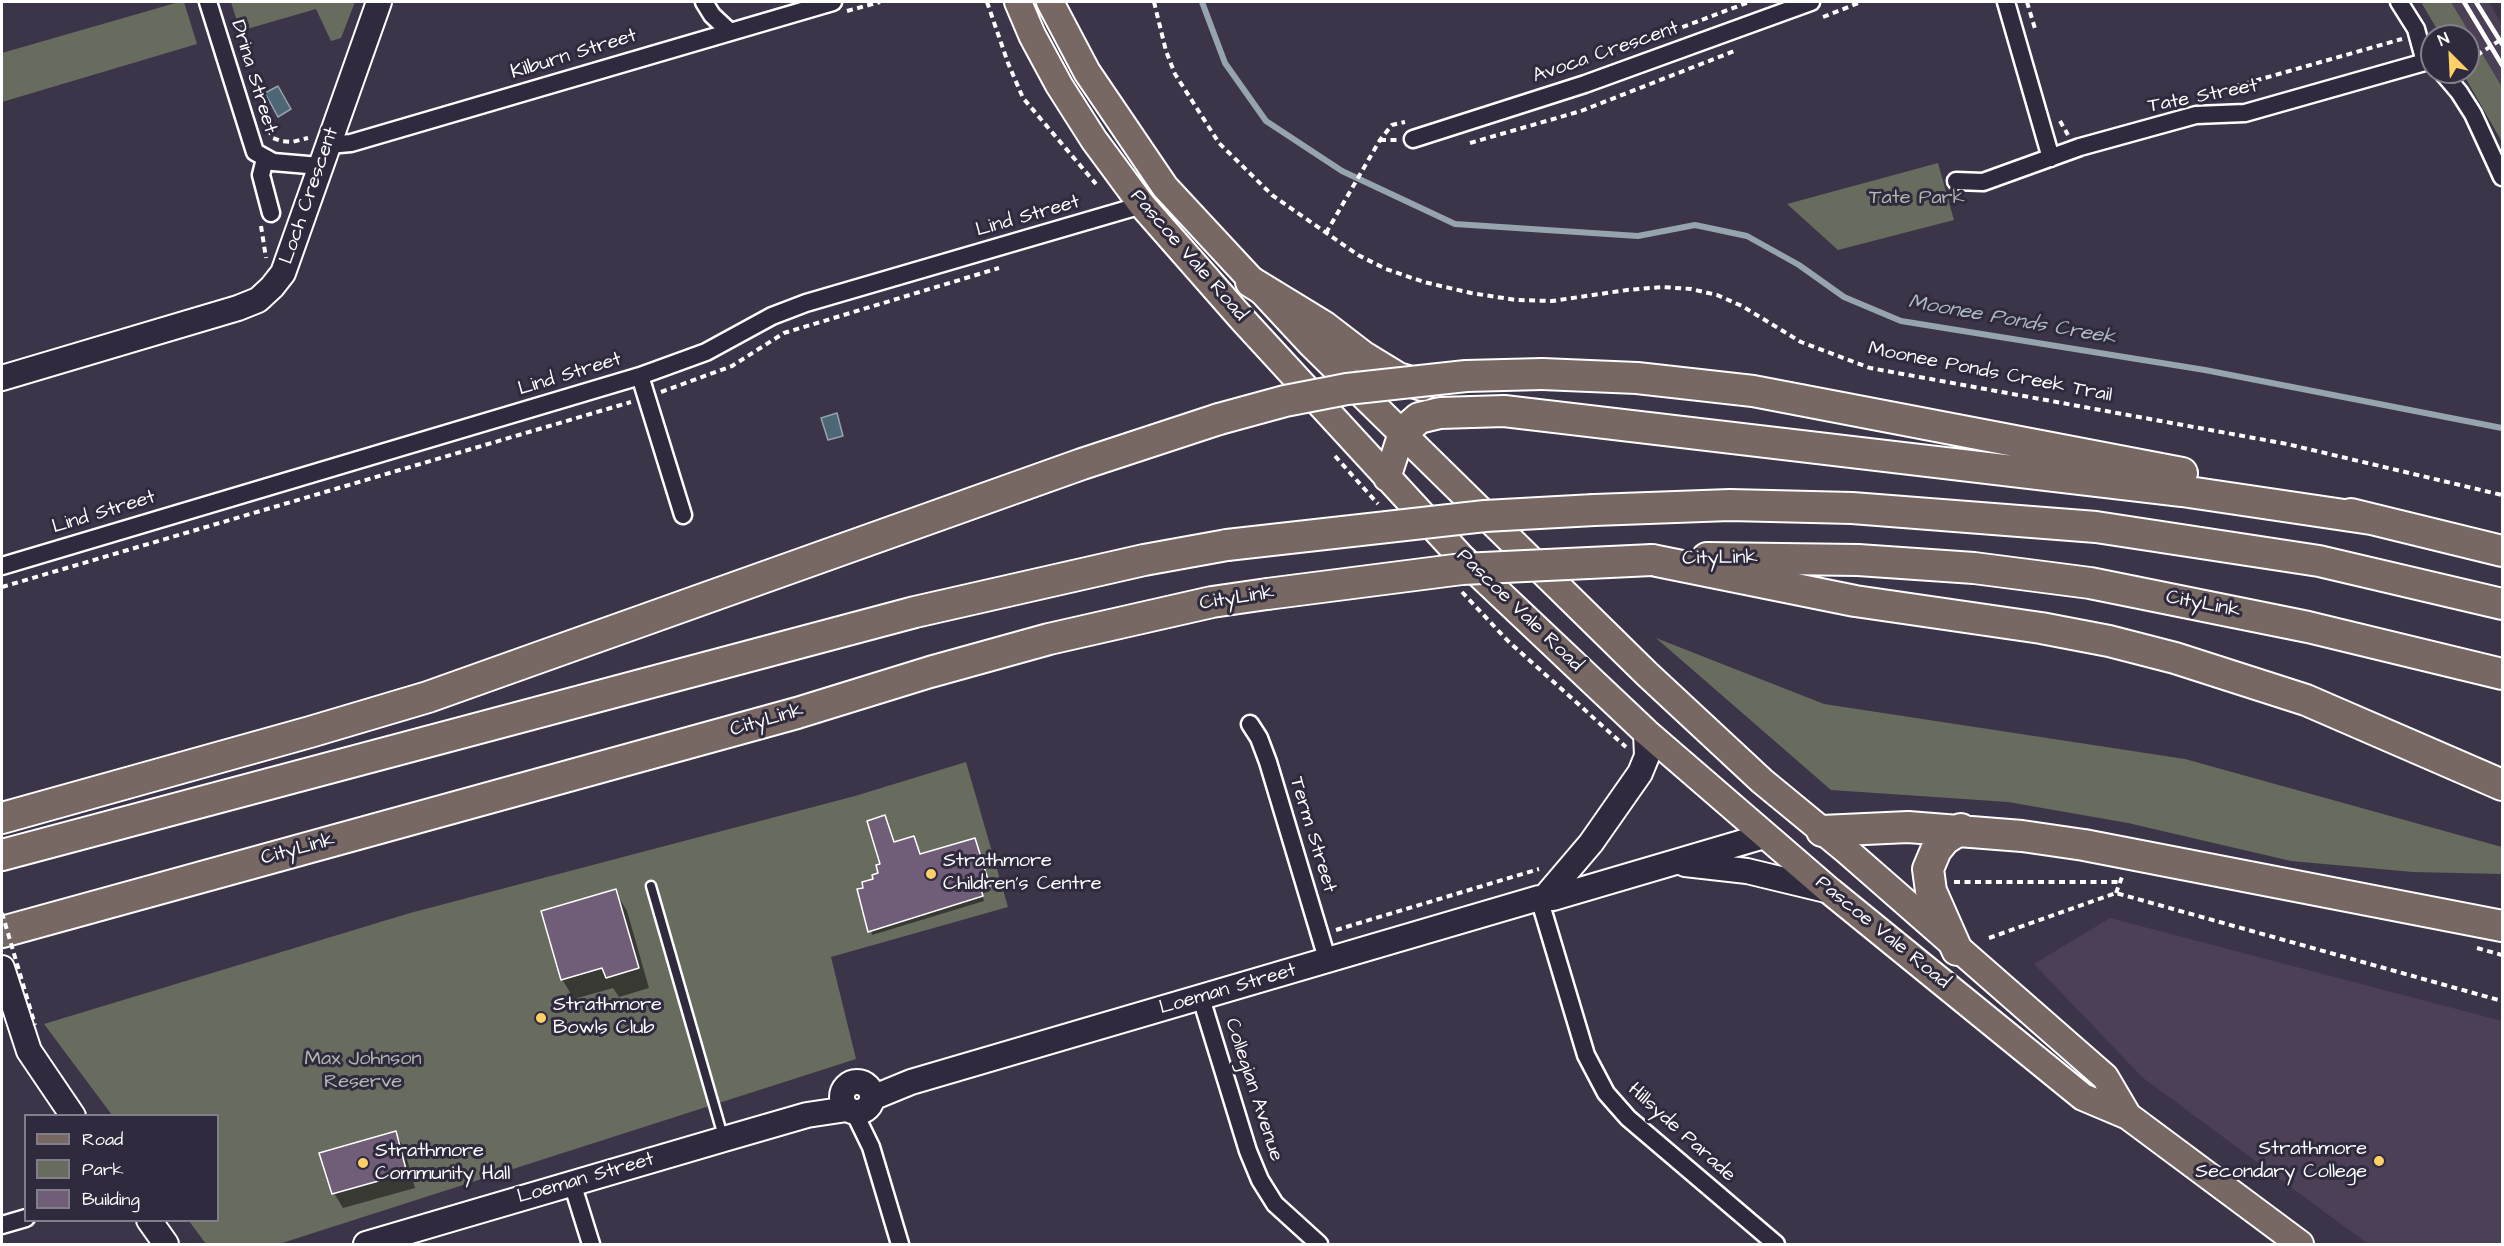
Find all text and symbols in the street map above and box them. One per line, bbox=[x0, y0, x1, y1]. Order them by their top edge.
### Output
street label: Avoca Crescent bbox=[1530, 17, 1682, 89]
street label: Drina Street bbox=[224, 18, 282, 136]
street label: Kilburn Street bbox=[508, 24, 640, 86]
north arrow bbox=[2420, 24, 2480, 84]
text: N bbox=[2434, 27, 2453, 51]
street label: Tate Street bbox=[2146, 75, 2260, 119]
street label: Loch Crescent bbox=[275, 124, 345, 268]
street label: Pascoe Vale Road bbox=[1124, 185, 1252, 327]
park label: Tate Park bbox=[1869, 187, 1965, 211]
street label: Lind Street bbox=[973, 191, 1083, 243]
water label: Moonee Ponds Creek bbox=[1906, 290, 2118, 352]
street label: Moonee Ponds Creek Trail bbox=[1866, 338, 2114, 408]
street label: Lind Street bbox=[515, 348, 625, 402]
street label: Lind Street bbox=[49, 486, 159, 540]
street label: Pascoe Vale Road bbox=[1451, 545, 1587, 677]
street label: CityLink bbox=[1682, 546, 1758, 572]
street label: CityLink bbox=[1198, 581, 1276, 617]
street label: CityLink bbox=[2164, 586, 2242, 624]
street label: CityLink bbox=[727, 699, 807, 743]
street label: Term Street bbox=[1283, 774, 1341, 896]
street label: CityLink bbox=[258, 829, 338, 871]
place label: Strathmore Children's Centre bbox=[943, 850, 1102, 897]
marker: Strathmore Children's Centre bbox=[924, 867, 938, 881]
street label: Pascoe Vale Road bbox=[1810, 871, 1954, 995]
street label: Loeman Street bbox=[1157, 959, 1299, 1021]
place label: Strathmore Bowls Club bbox=[553, 994, 662, 1041]
marker: Strathmore Bowls Club bbox=[534, 1011, 548, 1025]
street label: Collegian Avenue bbox=[1219, 1015, 1287, 1165]
park label: Max Johnson Reserve bbox=[304, 1048, 422, 1095]
street label: Hillsyde Parade bbox=[1622, 1078, 1740, 1188]
legend bbox=[24, 1114, 219, 1222]
text: Road bbox=[82, 1127, 123, 1152]
place label: Strathmore Secondary College bbox=[2195, 1138, 2367, 1185]
place label: Strathmore Community Hall bbox=[375, 1140, 510, 1187]
street label: Loeman Street bbox=[515, 1148, 657, 1210]
marker: Strathmore Secondary College bbox=[2372, 1154, 2386, 1168]
marker: Strathmore Community Hall bbox=[356, 1156, 370, 1170]
text: Park bbox=[82, 1157, 124, 1182]
text: Building bbox=[82, 1187, 140, 1212]

